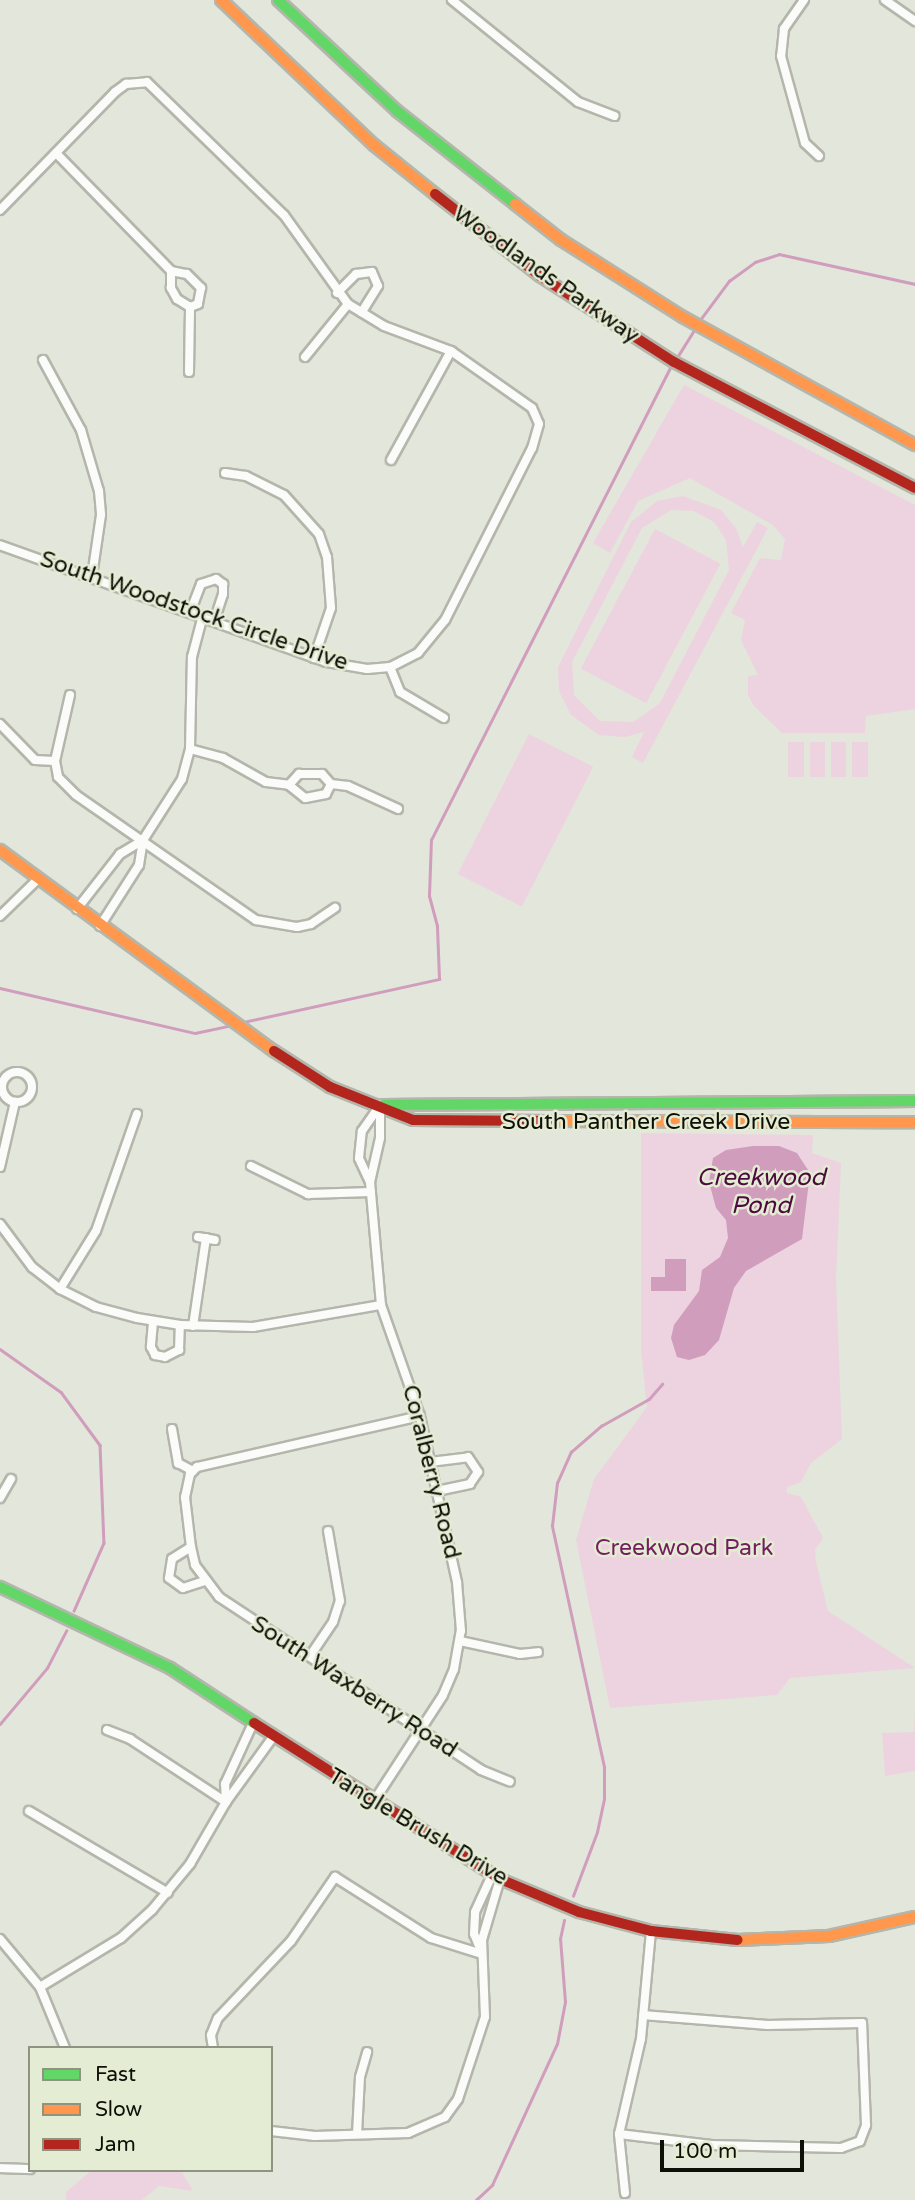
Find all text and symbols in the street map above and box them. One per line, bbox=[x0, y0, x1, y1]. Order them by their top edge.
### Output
street label: Woodlands Parkway bbox=[447, 200, 645, 350]
street label: South Woodstock Circle Drive bbox=[36, 545, 352, 677]
street label: South Panther Creek Drive bbox=[502, 1108, 790, 1136]
water label: Creekwood Pond bbox=[697, 1164, 825, 1220]
street label: Coralberry Road bbox=[396, 1382, 466, 1562]
park label: Creekwood Park bbox=[595, 1534, 773, 1562]
street label: South Waxberry Road bbox=[246, 1610, 462, 1764]
street label: Tangle Brush Drive bbox=[323, 1762, 513, 1892]
legend bbox=[28, 2046, 273, 2172]
text: Fast bbox=[95, 2062, 136, 2087]
text: Slow bbox=[95, 2097, 142, 2122]
scale bar bbox=[663, 2126, 806, 2170]
text: Jam bbox=[95, 2132, 136, 2157]
text: 100 m bbox=[673, 2139, 737, 2164]

